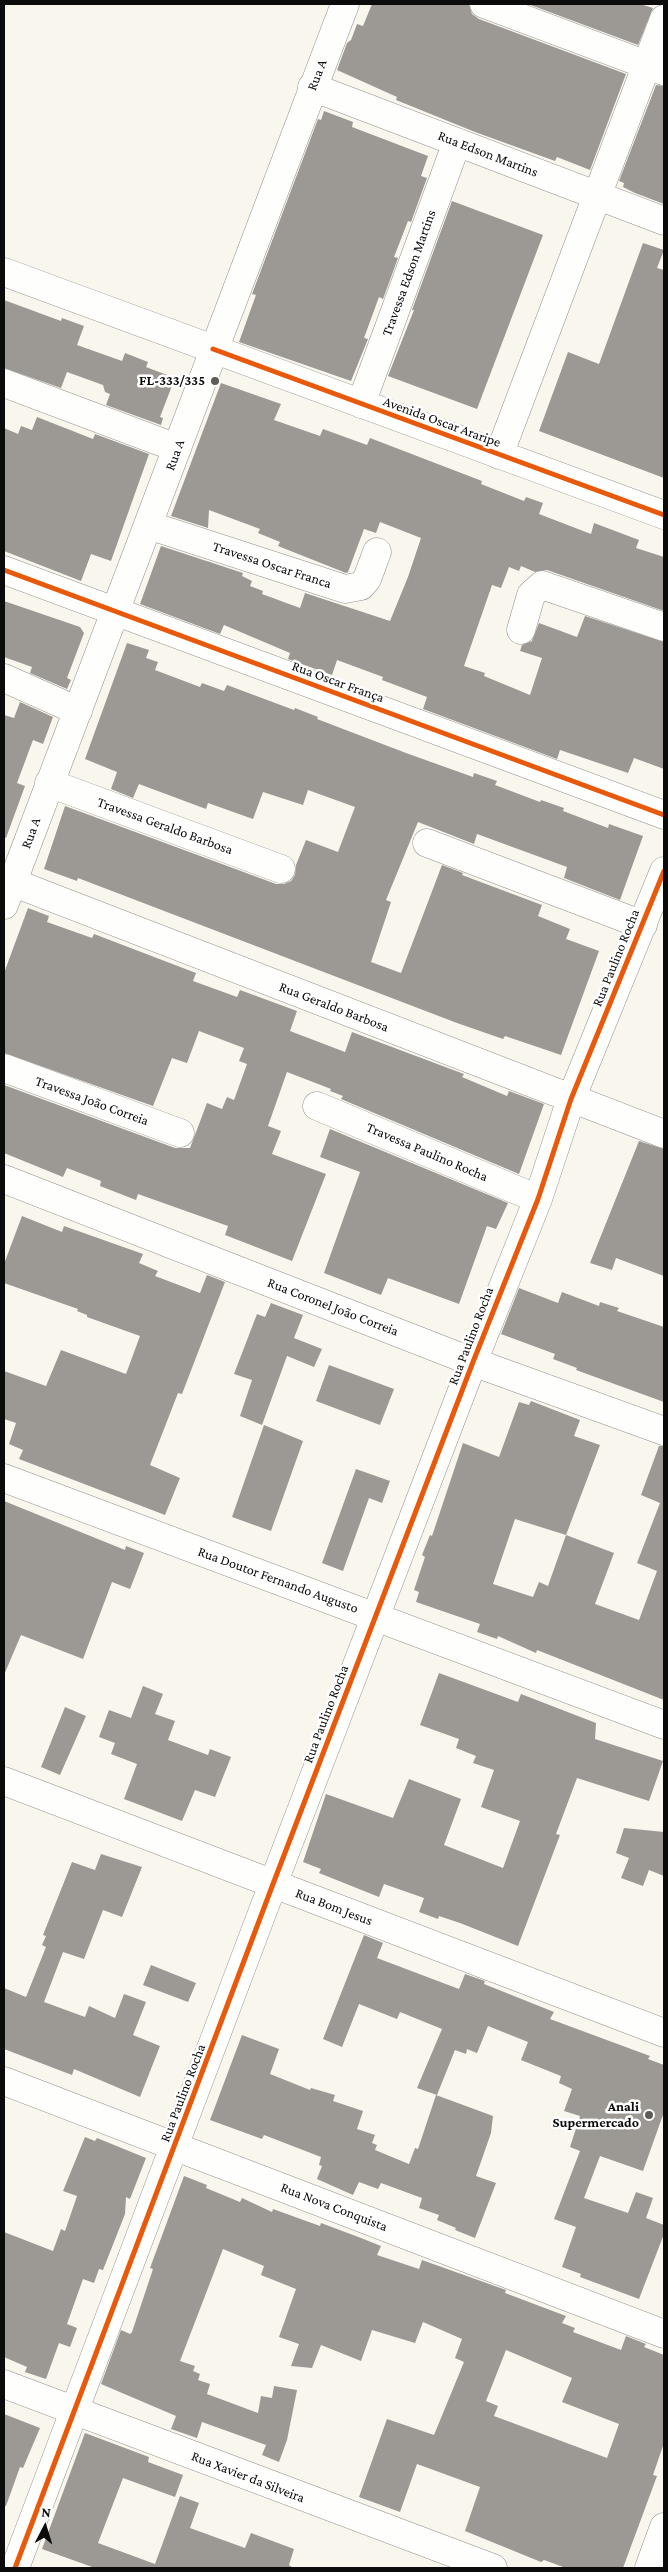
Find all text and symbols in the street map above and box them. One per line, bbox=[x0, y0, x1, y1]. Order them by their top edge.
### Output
street label: Rua A bbox=[303, 57, 331, 93]
street label: Rua Edson Martins bbox=[435, 127, 541, 181]
street label: Travessa Edson Martins bbox=[378, 208, 440, 338]
place label: FL-333/335 bbox=[139, 373, 205, 389]
marker: FL-333/335 bbox=[209, 375, 221, 387]
street label: Avenida Oscar Araripe bbox=[381, 393, 503, 451]
street label: Rua A bbox=[162, 437, 188, 473]
street label: Travessa Oscar Franca bbox=[210, 538, 334, 592]
street label: Rua Oscar França bbox=[290, 658, 386, 706]
street label: Travessa Geraldo Barbosa bbox=[95, 794, 235, 858]
street label: Rua A bbox=[18, 815, 44, 851]
street label: Rua Paulino Rocha bbox=[589, 907, 643, 1009]
street label: Rua Geraldo Barbosa bbox=[277, 978, 391, 1036]
street label: Travessa João Correia bbox=[33, 1073, 151, 1129]
street label: Travessa Paulino Rocha bbox=[364, 1119, 490, 1185]
street label: Rua Coronel João Correia bbox=[265, 1274, 401, 1340]
street label: Rua Paulino Rocha bbox=[445, 1285, 497, 1387]
street label: Rua Doutor Fernando Augusto bbox=[195, 1543, 361, 1617]
street label: Rua Paulino Rocha bbox=[300, 1663, 352, 1765]
street label: Rua Bom Jesus bbox=[293, 1885, 375, 1929]
street label: Rua Paulino Rocha bbox=[157, 2042, 209, 2144]
place label: Anali Supermercado bbox=[553, 2099, 639, 2132]
marker: Anali Supermercado bbox=[643, 2109, 655, 2121]
street label: Rua Nova Conquista bbox=[278, 2179, 390, 2235]
street label: Rua Xavier da Silveira bbox=[189, 2448, 307, 2506]
north arrow bbox=[20, 2502, 70, 2552]
text: N bbox=[41, 2504, 52, 2520]

